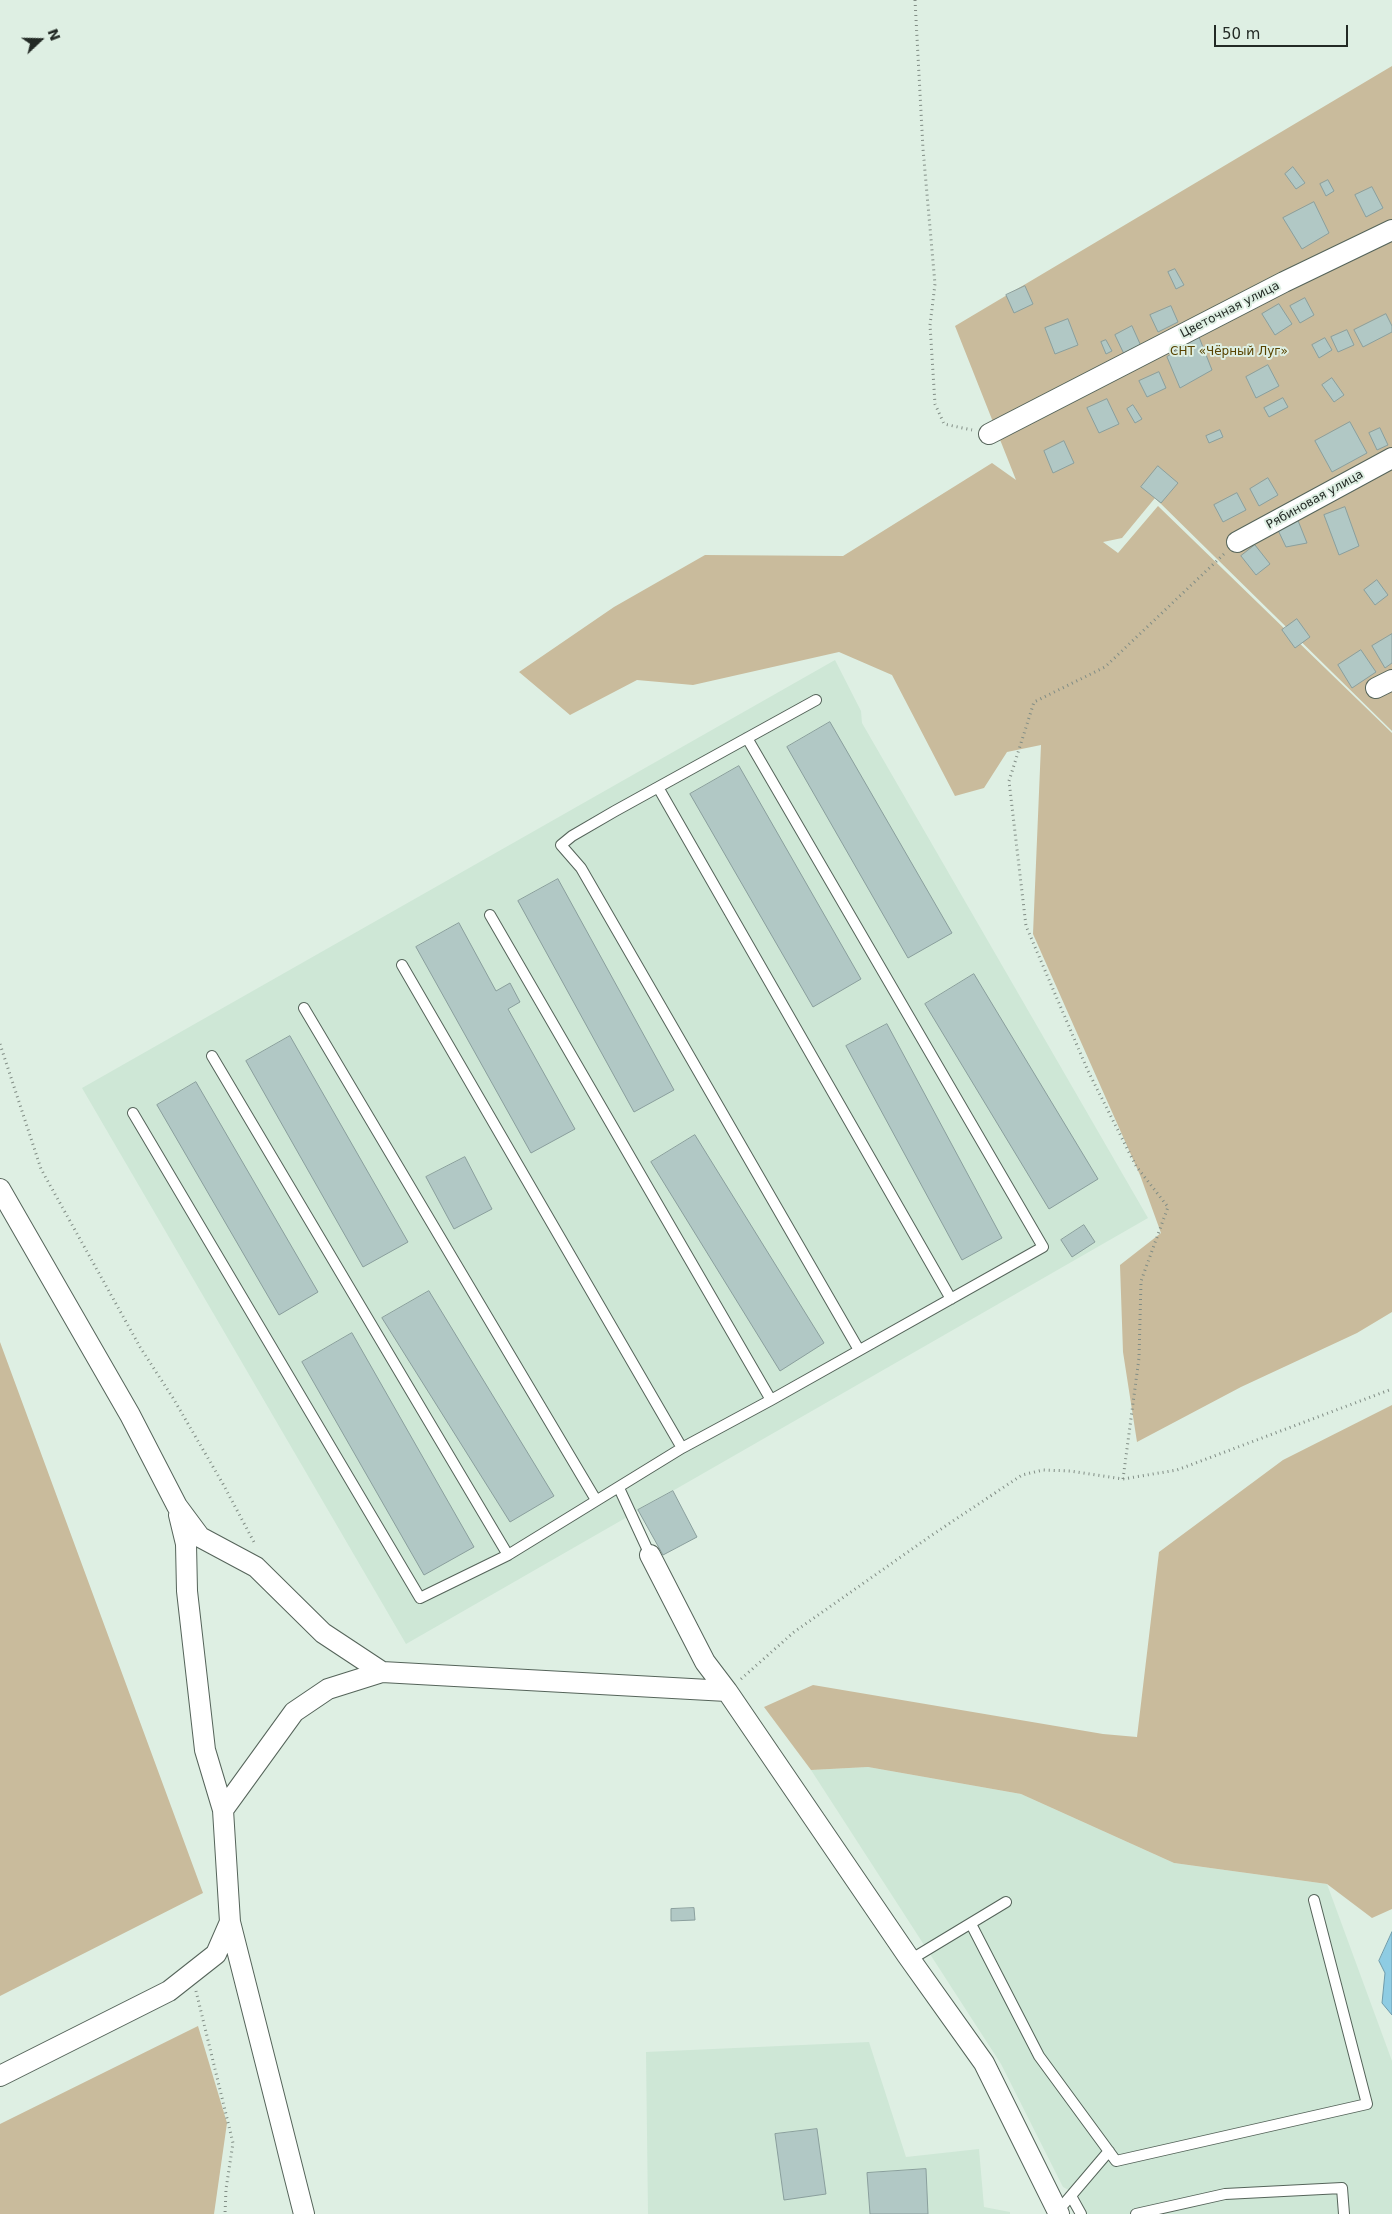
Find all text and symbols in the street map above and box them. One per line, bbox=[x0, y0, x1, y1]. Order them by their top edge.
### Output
north arrow bbox=[15, 15, 65, 65]
scale bar bbox=[1217, 15, 1351, 47]
text: 50 m bbox=[1222, 25, 1260, 43]
text: N bbox=[44, 26, 64, 43]
street label: Цветочная улица bbox=[1178, 279, 1282, 341]
park label: СНТ «Чёрный Луг» bbox=[1170, 345, 1288, 359]
street label: Рябиновая улица bbox=[1264, 467, 1366, 533]

